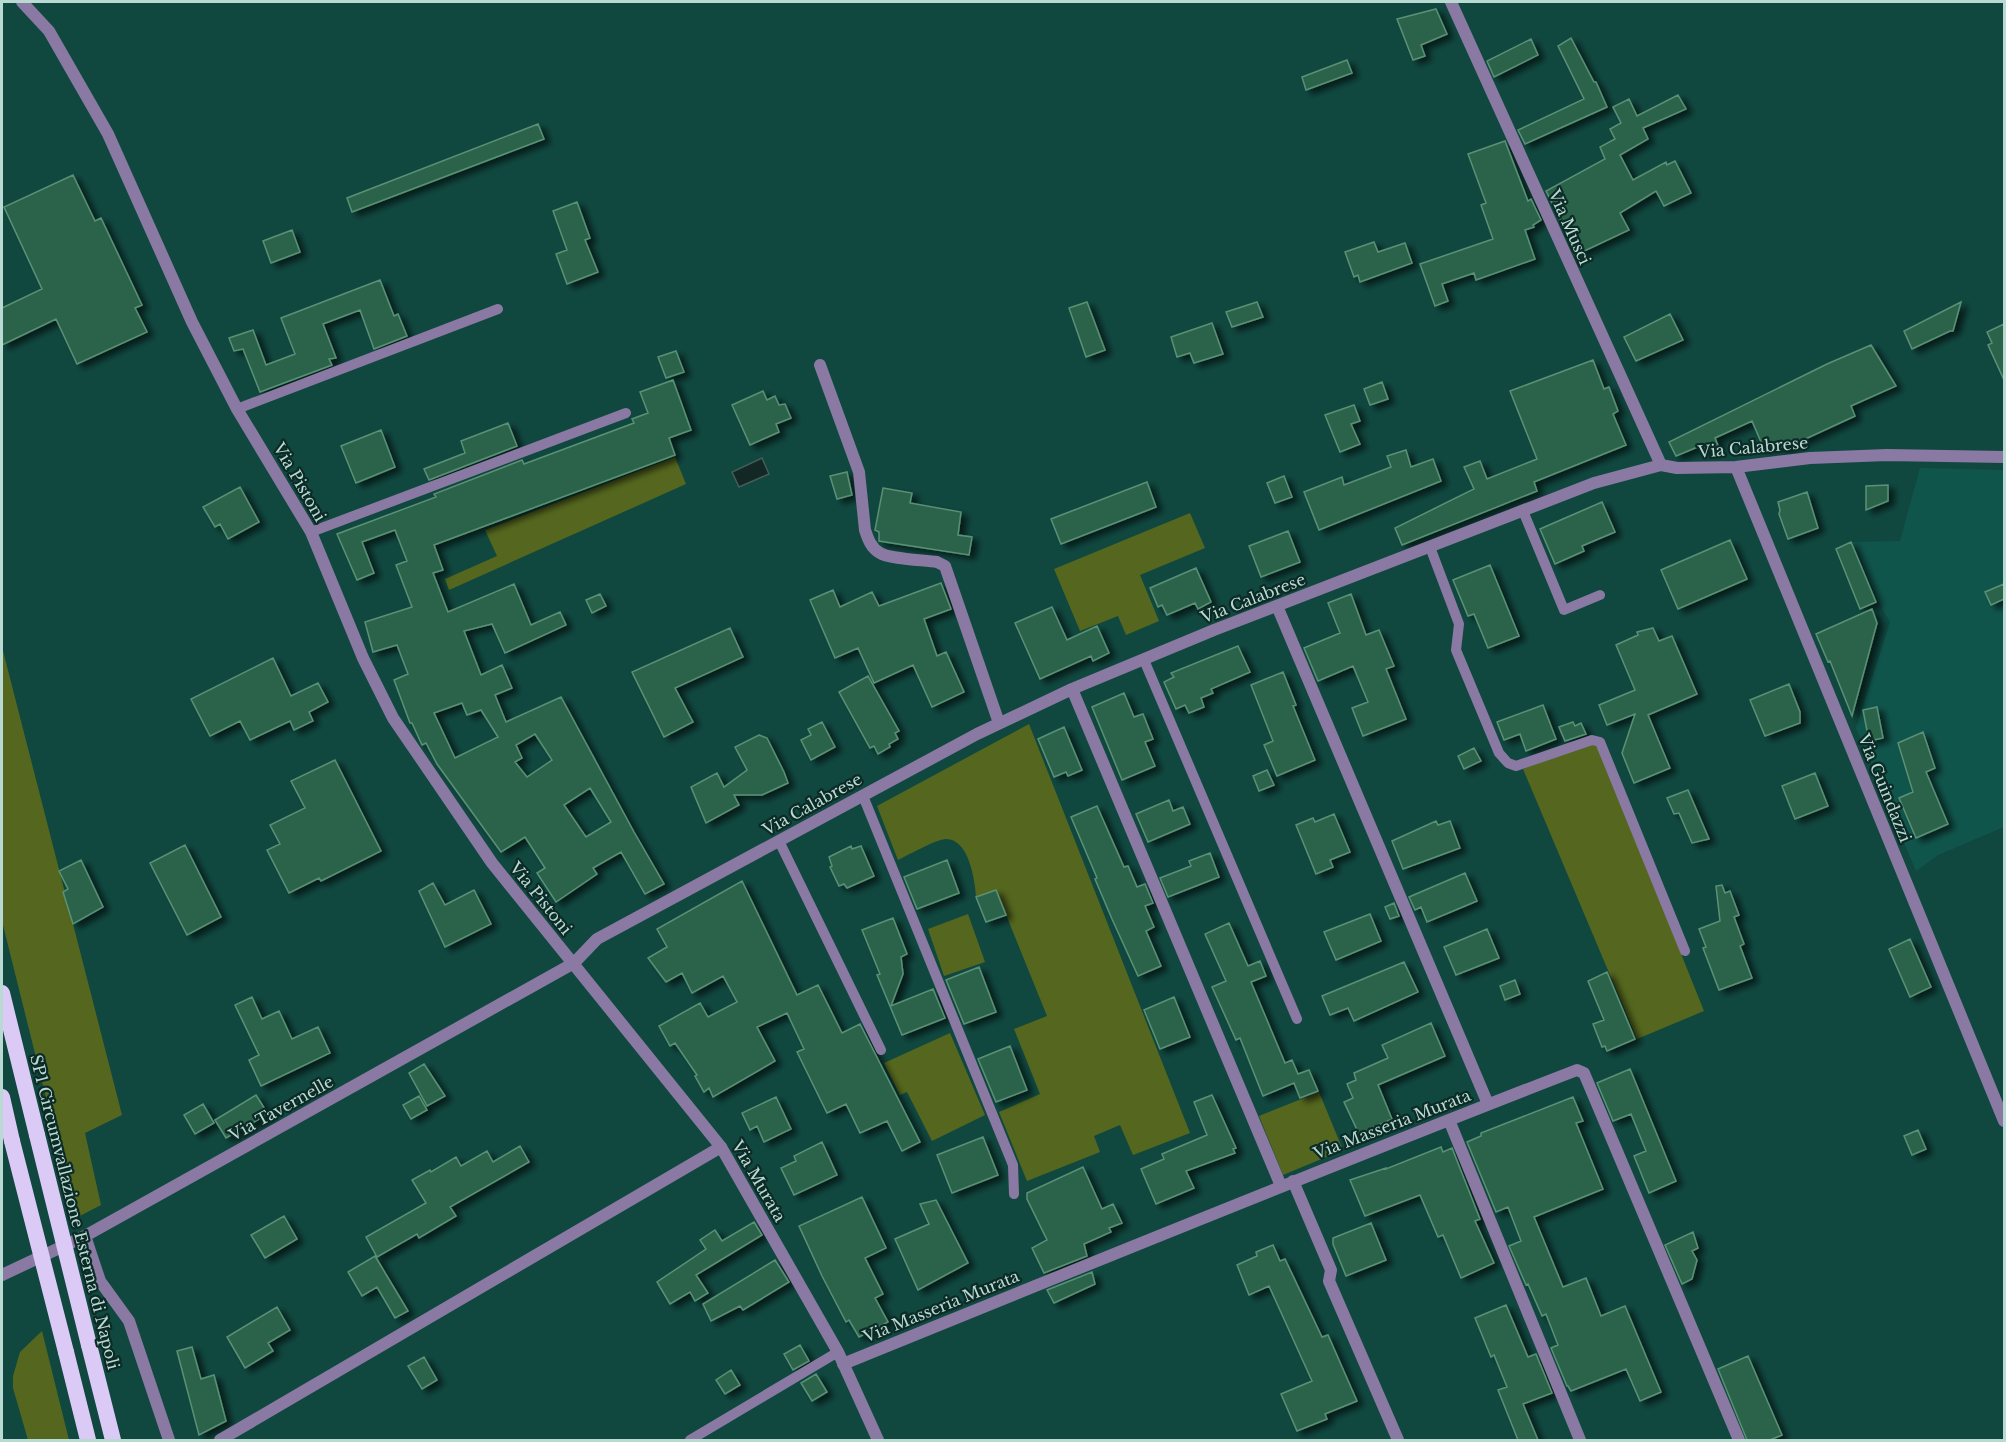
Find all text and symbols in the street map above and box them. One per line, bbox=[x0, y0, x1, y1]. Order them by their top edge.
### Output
street label: Via Musci bbox=[1544, 185, 1596, 268]
street label: Via Calabrese bbox=[1696, 432, 1809, 462]
street label: Via Pistoni bbox=[269, 438, 331, 526]
street label: Via Calabrese bbox=[1197, 569, 1308, 627]
street label: Via Guindazzi bbox=[1854, 730, 1916, 846]
street label: Via Calabrese bbox=[758, 768, 865, 840]
street label: Via Pistoni bbox=[505, 857, 577, 939]
street label: SP1 Circumvallazione Esterna di Napoli bbox=[26, 1052, 124, 1372]
street label: Via Tavernelle bbox=[224, 1071, 337, 1145]
street label: Via Masseria Murata bbox=[1310, 1085, 1474, 1164]
street label: Via Murata bbox=[727, 1136, 790, 1225]
street label: Via Masseria Murata bbox=[859, 1265, 1022, 1347]

